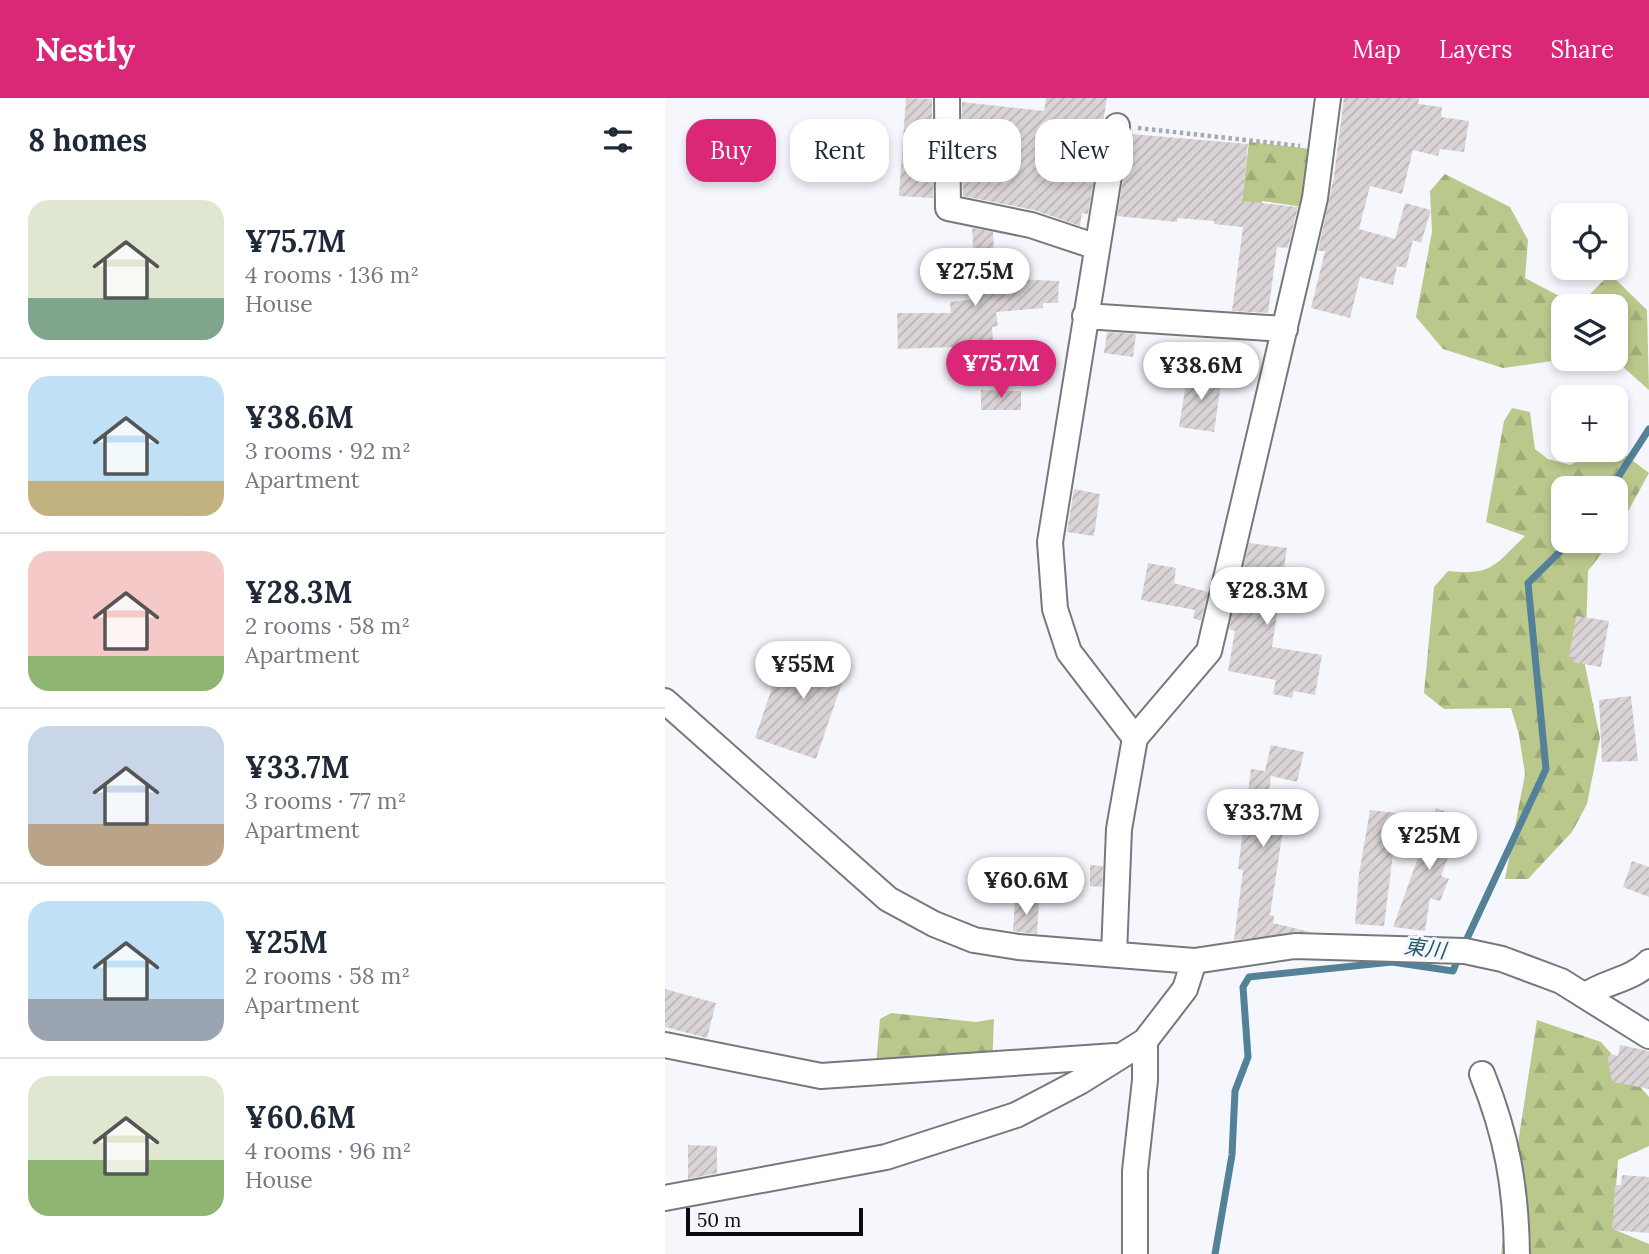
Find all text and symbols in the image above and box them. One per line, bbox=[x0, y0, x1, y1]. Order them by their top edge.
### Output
text: Nestly bbox=[35, 28, 135, 70]
text: Map bbox=[1352, 34, 1401, 65]
text: Layers bbox=[1439, 34, 1512, 65]
text: Share bbox=[1550, 34, 1614, 65]
chip: Buy bbox=[686, 119, 776, 182]
chip: Rent bbox=[790, 119, 889, 182]
chip: Filters bbox=[903, 119, 1021, 182]
chip: New bbox=[1035, 119, 1133, 182]
text: 8 homes bbox=[28, 121, 147, 159]
icon: filters bbox=[599, 121, 637, 159]
map controls bbox=[1551, 203, 1628, 553]
button: locate bbox=[1551, 203, 1628, 280]
text: ¥75.7M bbox=[245, 222, 346, 260]
icon: home bbox=[84, 228, 168, 312]
pin: ¥27.5M bbox=[918, 248, 1032, 308]
text: ¥27.5M bbox=[936, 256, 1014, 285]
text: 4 rooms · 136 m² bbox=[245, 260, 419, 289]
text: House bbox=[245, 289, 313, 318]
button: layers bbox=[1551, 294, 1628, 371]
pin: ¥75.7M bbox=[944, 341, 1058, 400]
pin: ¥38.6M bbox=[1144, 342, 1258, 402]
text: ¥75.7M bbox=[962, 348, 1040, 377]
text: ¥38.6M bbox=[1159, 350, 1243, 379]
button: + bbox=[1551, 385, 1628, 462]
text: ¥38.6M bbox=[245, 398, 354, 436]
icon: home bbox=[84, 404, 168, 488]
text: 3 rooms · 92 m² bbox=[245, 436, 411, 465]
text: Apartment bbox=[245, 465, 360, 494]
button: − bbox=[1551, 476, 1628, 553]
pin: ¥28.3M bbox=[1210, 568, 1324, 627]
text: ¥28.3M bbox=[245, 573, 353, 611]
text: ¥28.3M bbox=[1226, 575, 1308, 604]
icon: home bbox=[84, 579, 168, 663]
text: 2 rooms · 58 m² bbox=[245, 611, 410, 640]
text: Apartment bbox=[245, 640, 360, 669]
pin: ¥55M bbox=[762, 642, 844, 701]
text: ¥55M bbox=[771, 649, 835, 678]
text: ¥33.7M bbox=[245, 748, 350, 786]
icon: home bbox=[84, 754, 168, 838]
text: 3 rooms · 77 m² bbox=[245, 786, 406, 815]
pin: ¥33.7M bbox=[1206, 790, 1320, 849]
text: ¥33.7M bbox=[1223, 797, 1303, 826]
pin: ¥25M bbox=[1388, 812, 1470, 872]
text: Apartment bbox=[245, 815, 360, 844]
text: ¥25M bbox=[1397, 820, 1461, 849]
pin: ¥60.6M bbox=[969, 858, 1083, 917]
text: ¥60.6M bbox=[983, 865, 1069, 894]
text: ¥25M bbox=[245, 923, 328, 961]
icon: home bbox=[84, 929, 168, 1013]
water label: 東川 bbox=[1403, 932, 1449, 964]
text: 2 rooms · 58 m² bbox=[245, 961, 410, 990]
text: Apartment bbox=[245, 990, 360, 1019]
text: ¥60.6M bbox=[245, 1098, 356, 1136]
icon: home bbox=[84, 1104, 168, 1188]
text: 4 rooms · 96 m² bbox=[245, 1136, 411, 1165]
text: House bbox=[245, 1165, 313, 1194]
scale bar bbox=[686, 1205, 863, 1237]
text: 50 m bbox=[697, 1208, 741, 1232]

